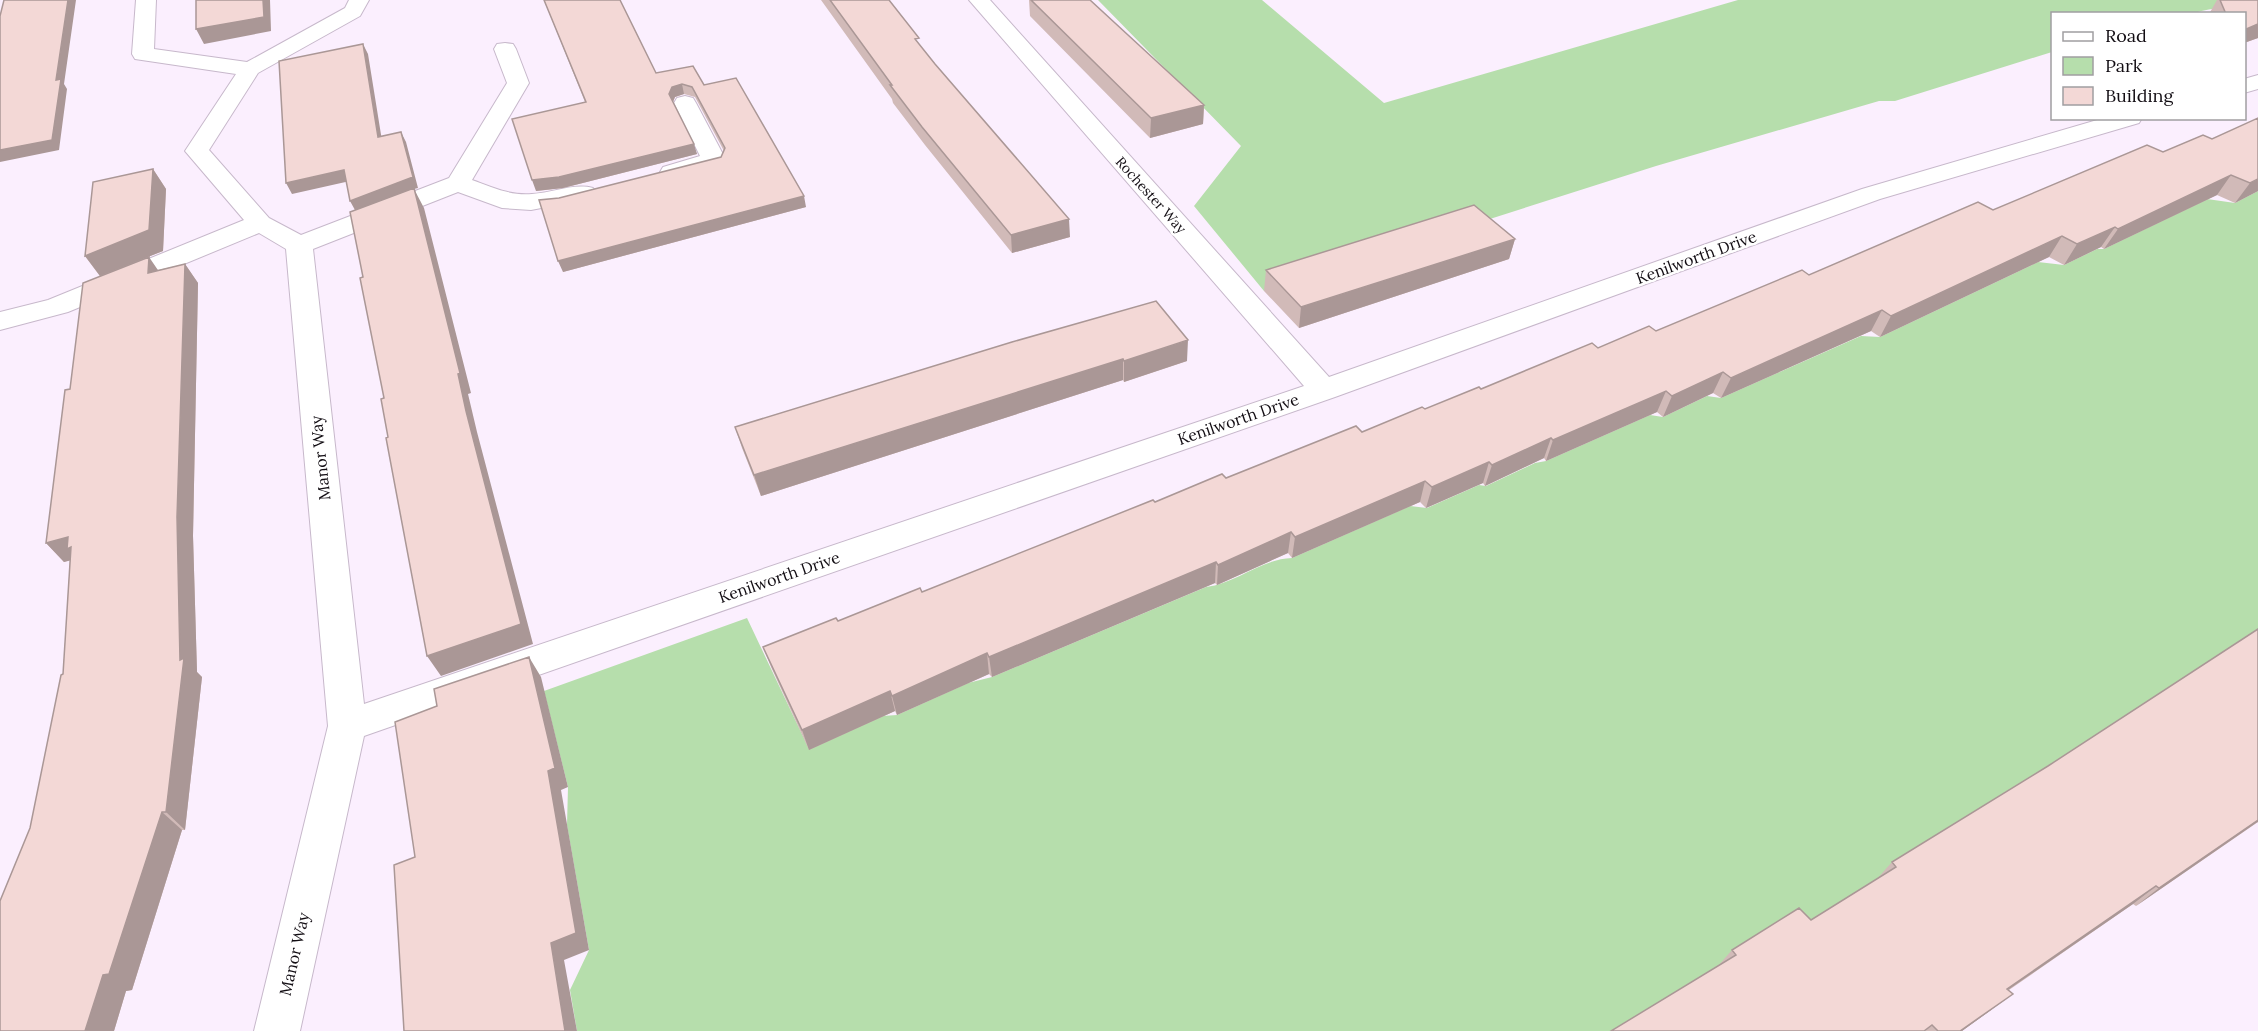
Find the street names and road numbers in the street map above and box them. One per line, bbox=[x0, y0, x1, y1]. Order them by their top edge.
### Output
street label: Rochester Way bbox=[1112, 153, 1191, 238]
street label: Kenilworth Drive bbox=[1633, 226, 1759, 288]
street label: Kenilworth Drive bbox=[1175, 389, 1302, 449]
street label: Manor Way bbox=[306, 414, 334, 501]
street label: Kenilworth Drive bbox=[716, 547, 843, 607]
street label: Manor Way bbox=[275, 910, 313, 998]

